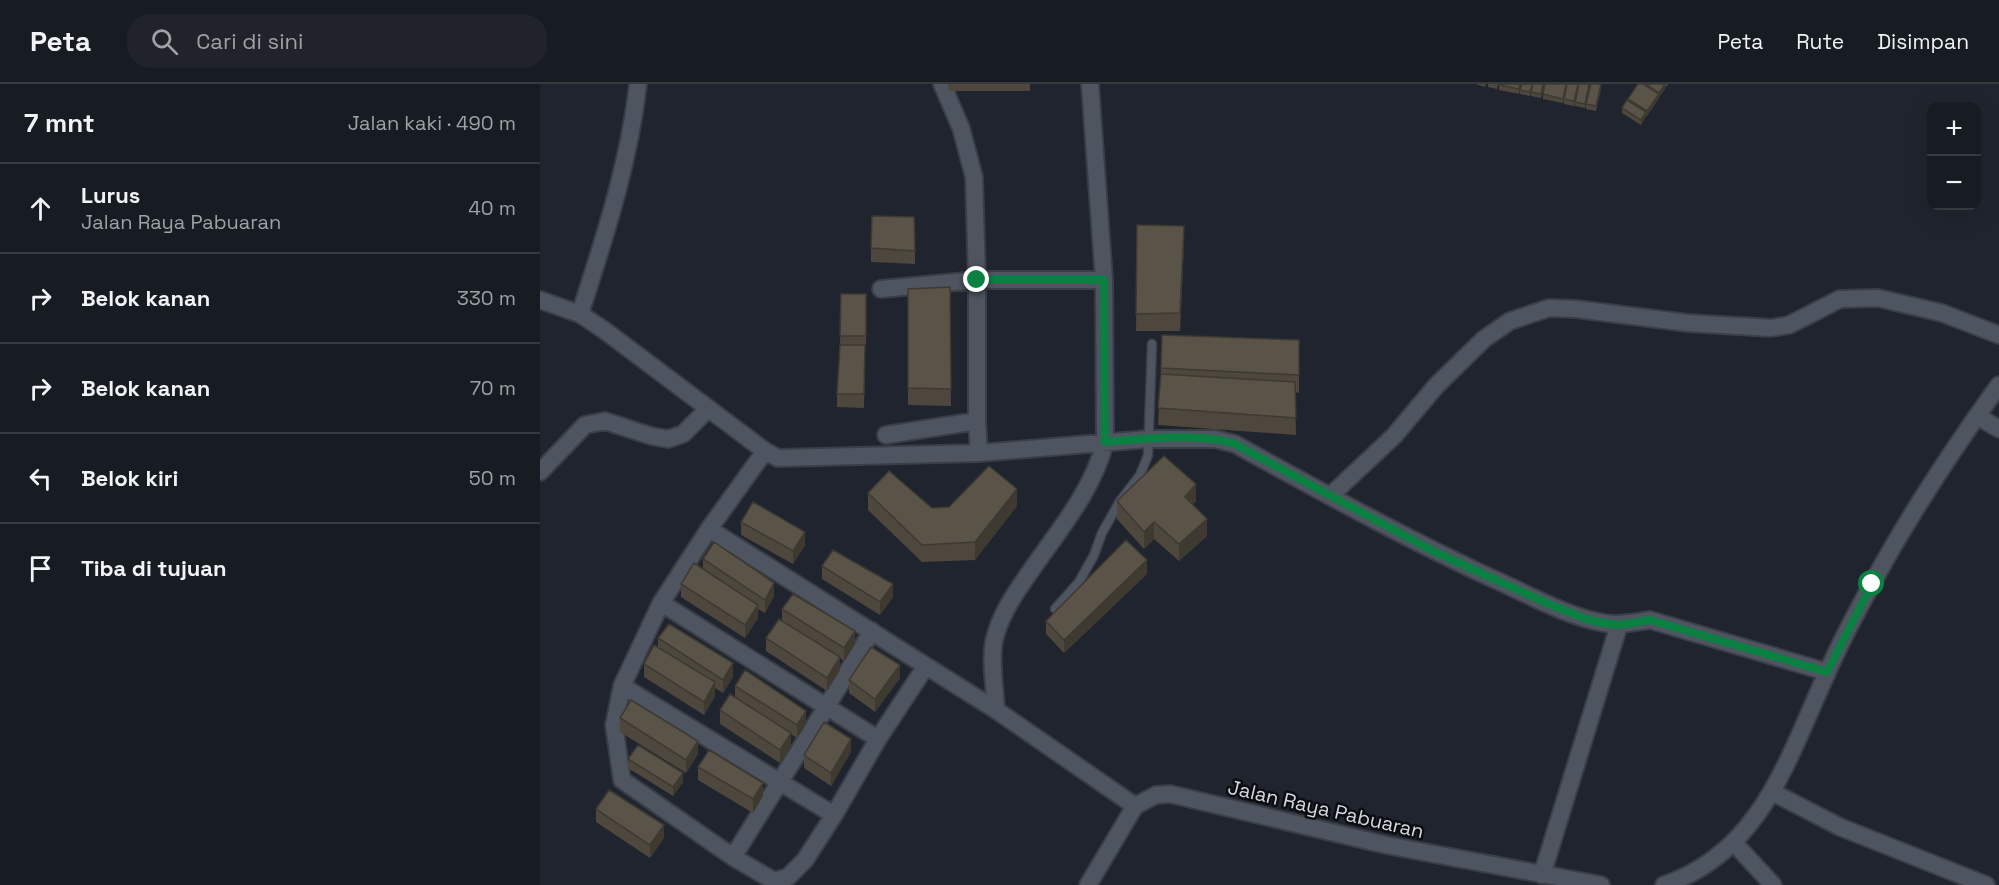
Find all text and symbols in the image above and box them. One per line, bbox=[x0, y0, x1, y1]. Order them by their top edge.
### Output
search box bbox=[127, 14, 547, 68]
text: Peta bbox=[30, 23, 91, 59]
icon: search bbox=[148, 25, 181, 58]
text: Cari di sini bbox=[196, 27, 303, 55]
text: Peta bbox=[1717, 28, 1763, 55]
text: Rute bbox=[1796, 28, 1844, 55]
text: Disimpan bbox=[1877, 28, 1969, 55]
map controls bbox=[1927, 102, 1981, 210]
button: + bbox=[1927, 102, 1981, 156]
text: 7 mnt bbox=[24, 106, 95, 140]
text: Jalan kaki · 490 m bbox=[348, 110, 516, 136]
button: − bbox=[1927, 156, 1981, 210]
text: Lurus bbox=[81, 181, 140, 209]
icon: ahead bbox=[24, 192, 57, 225]
text: 40 m bbox=[468, 195, 516, 221]
text: Jalan Raya Pabuaran bbox=[81, 209, 281, 235]
route end bbox=[963, 266, 989, 292]
icon: right bbox=[24, 282, 57, 315]
text: Belok kanan bbox=[81, 284, 210, 312]
text: 330 m bbox=[457, 285, 516, 311]
icon: right bbox=[24, 372, 57, 405]
text: Belok kanan bbox=[81, 374, 210, 402]
text: 70 m bbox=[470, 375, 516, 401]
icon: left bbox=[24, 462, 57, 495]
text: Belok kiri bbox=[81, 464, 178, 492]
text: 50 m bbox=[469, 465, 516, 491]
icon: arrive bbox=[24, 552, 57, 585]
text: Tiba di tujuan bbox=[81, 554, 227, 582]
route start bbox=[1858, 570, 1884, 596]
street label: Jalan Raya Pabuaran bbox=[1225, 774, 1427, 844]

